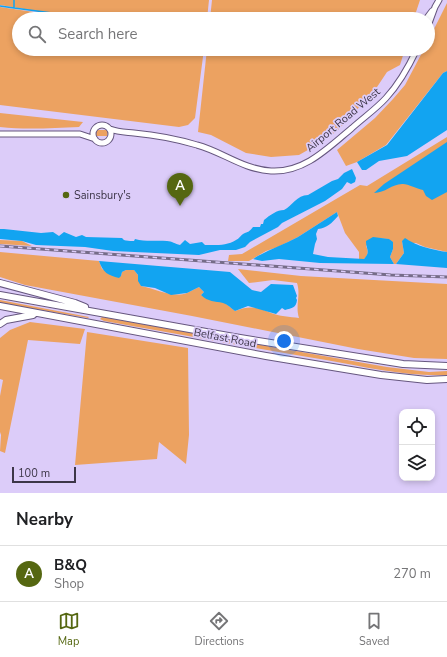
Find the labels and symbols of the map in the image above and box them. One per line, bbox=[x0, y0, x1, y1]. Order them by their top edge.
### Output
street label: Airport Road West bbox=[303, 84, 383, 156]
pin: A bbox=[167, 173, 193, 206]
place label: Sainsbury's bbox=[74, 188, 131, 203]
marker: Sainsbury's bbox=[61, 190, 71, 200]
street label: Belfast Road bbox=[192, 325, 258, 351]
your location bbox=[274, 331, 294, 351]
scale bar bbox=[12, 465, 76, 484]

